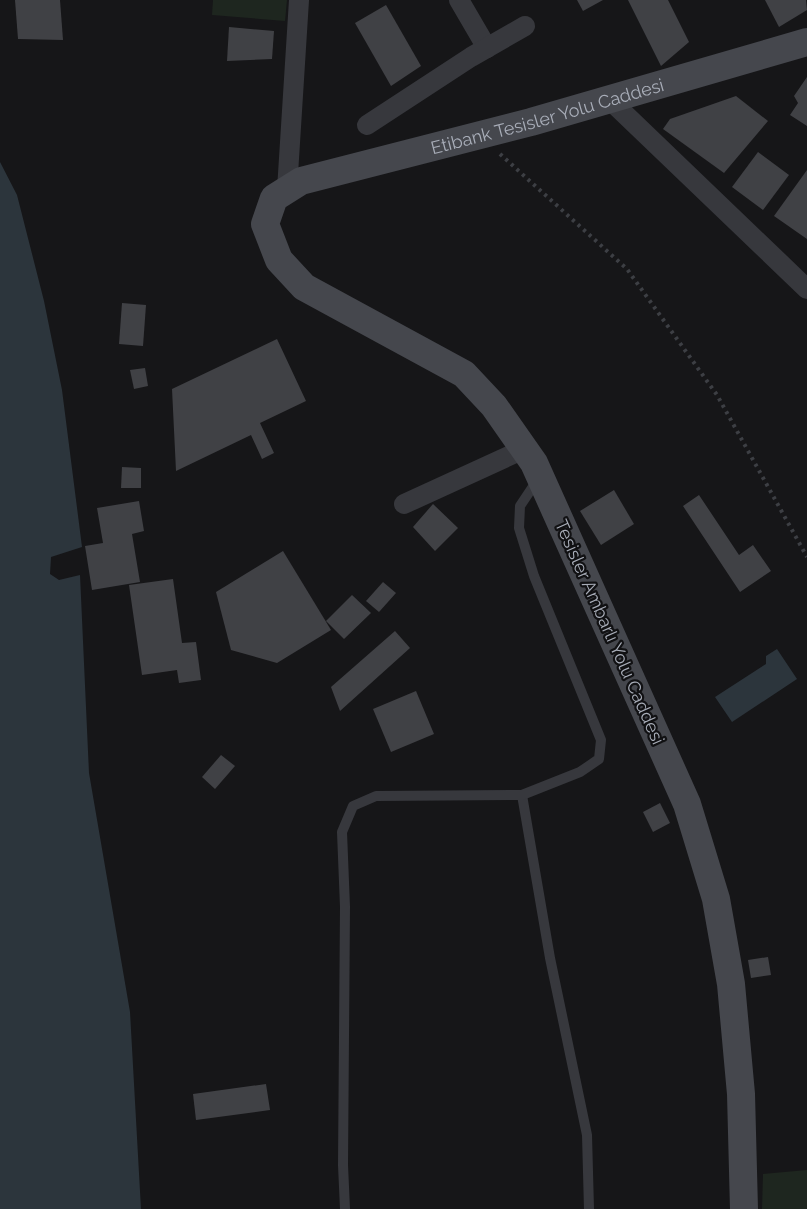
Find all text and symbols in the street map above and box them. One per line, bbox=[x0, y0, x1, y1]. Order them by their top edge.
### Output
street label: Etibank Tesisler Yolu Caddesi bbox=[428, 74, 666, 158]
street label: Tesisler Ambarlı Yolu Caddesi bbox=[551, 516, 669, 748]

